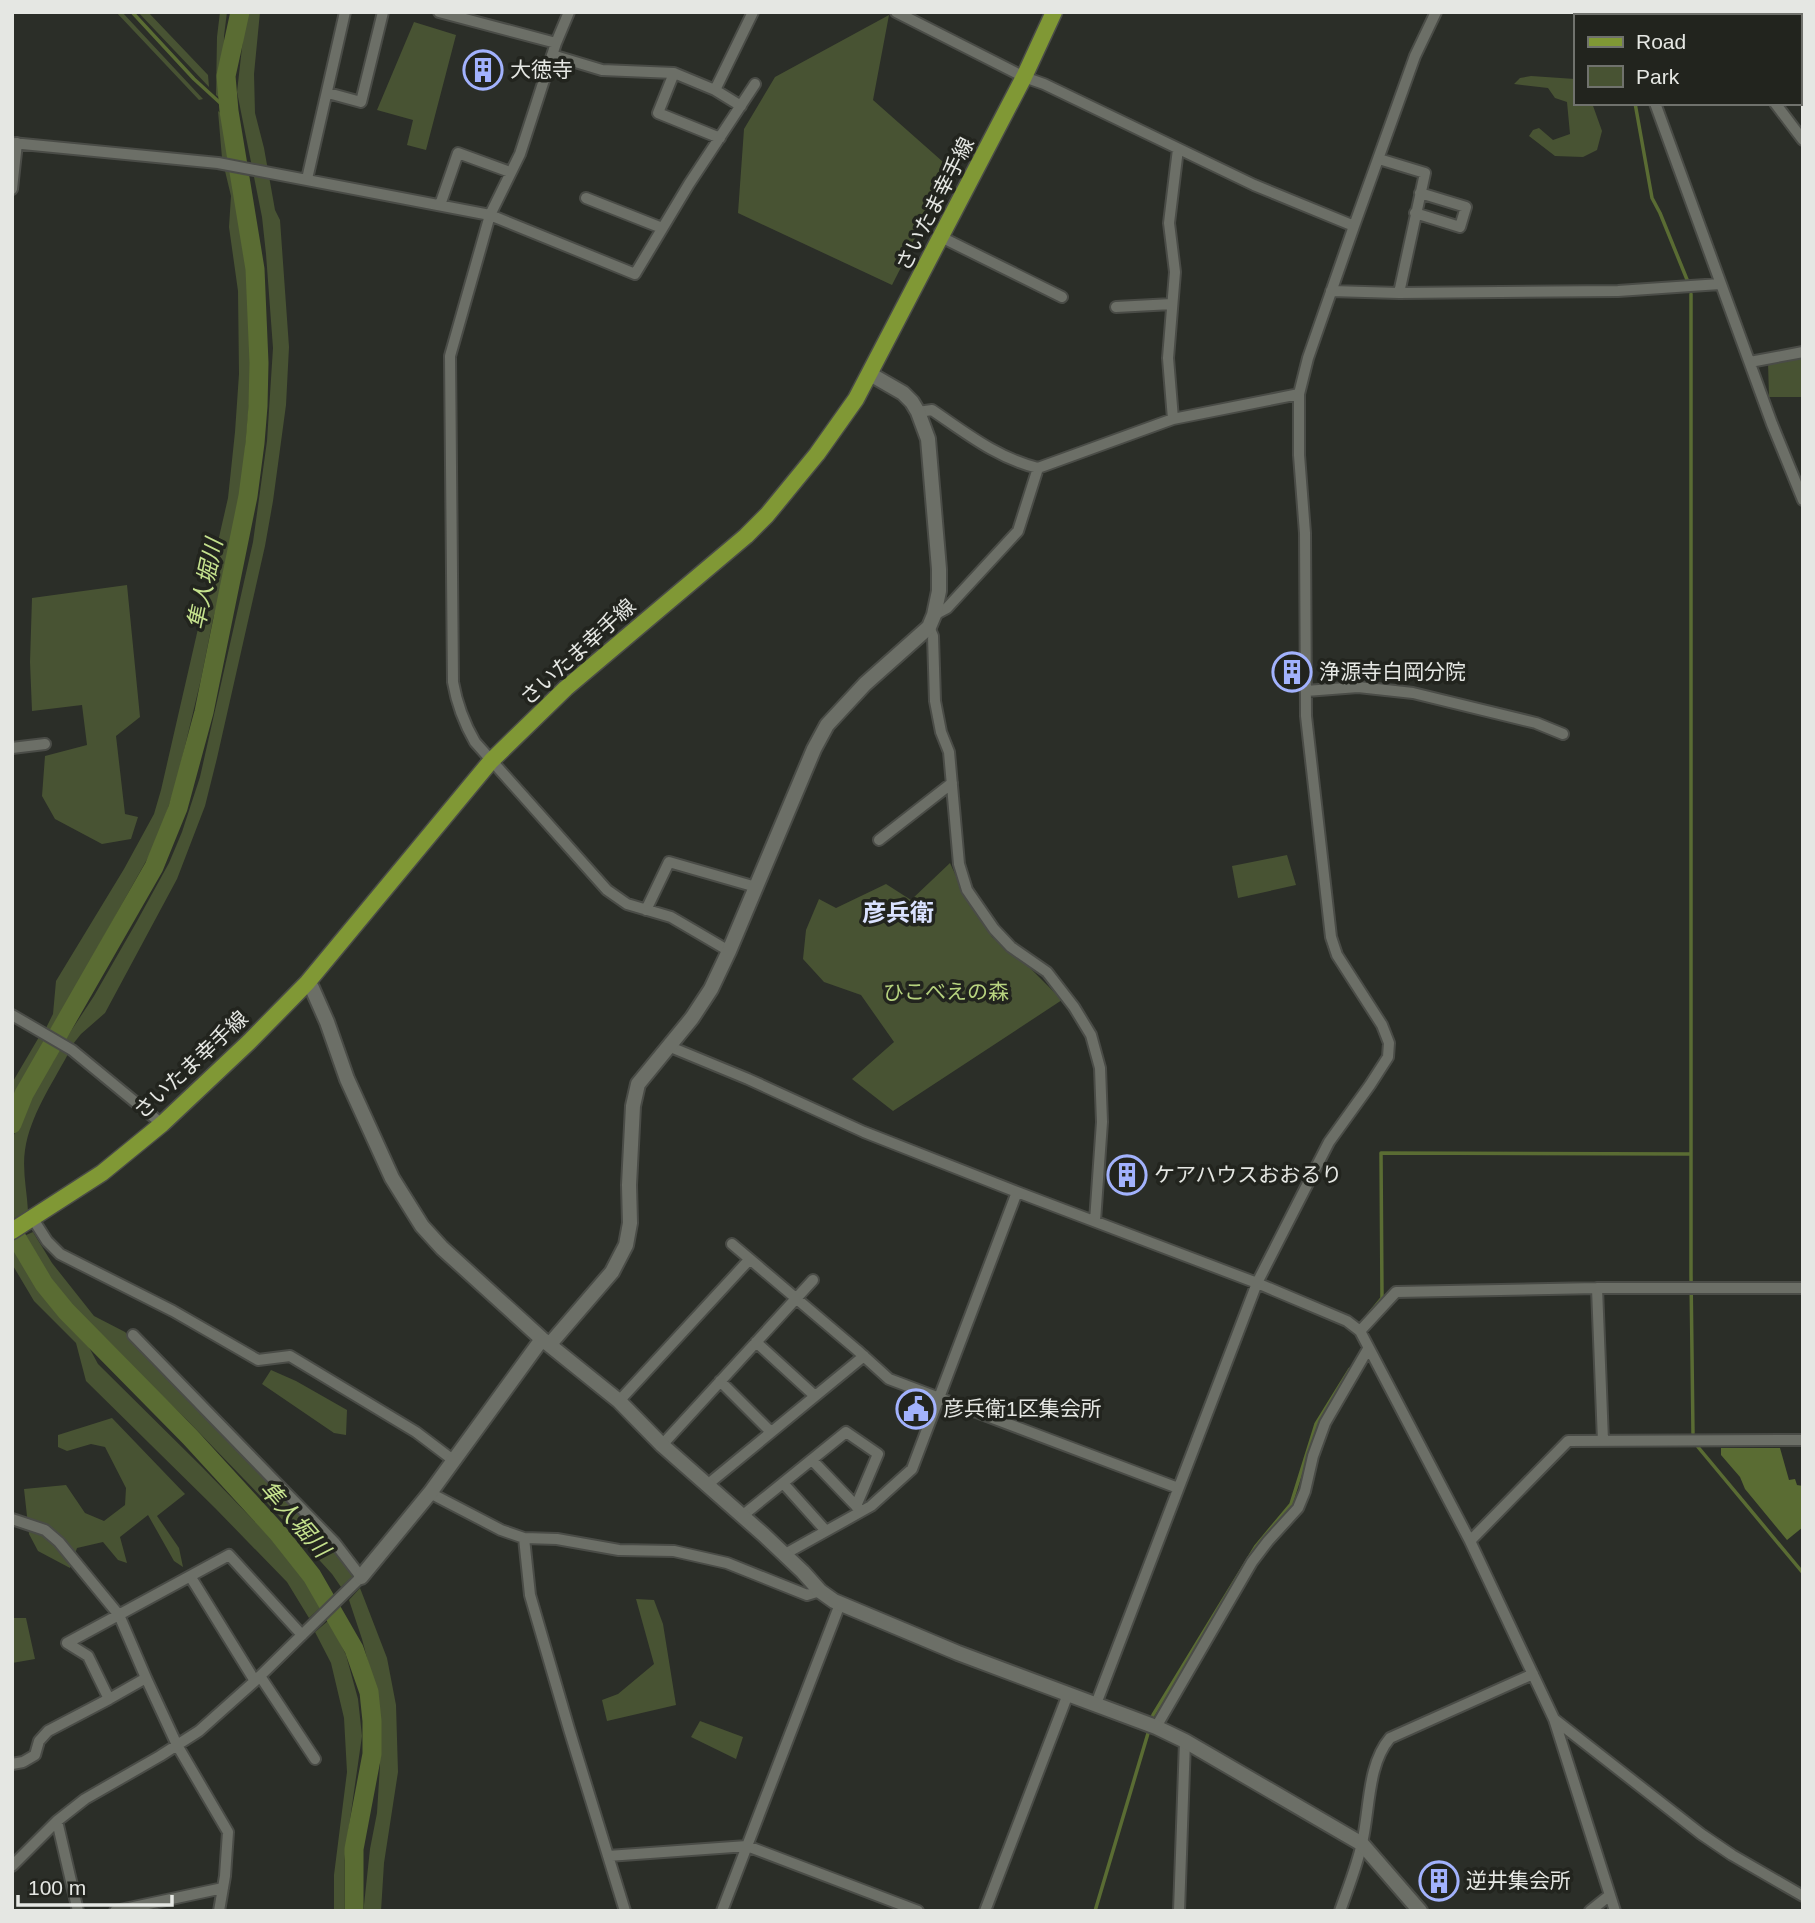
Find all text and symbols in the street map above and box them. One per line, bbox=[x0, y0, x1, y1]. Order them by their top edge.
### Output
legend bbox=[1574, 14, 1801, 105]
text: Road bbox=[1636, 30, 1686, 53]
building icon: 大徳寺 bbox=[462, 49, 504, 91]
place label: 大徳寺 bbox=[510, 58, 573, 81]
text: Park bbox=[1636, 65, 1680, 88]
street label: さいたま幸手線 bbox=[891, 133, 978, 274]
water label: 隼人堀川 bbox=[183, 533, 228, 632]
street label: さいたま幸手線 bbox=[516, 594, 640, 709]
building icon: 浄源寺白岡分院 bbox=[1271, 651, 1313, 693]
place label: 浄源寺白岡分院 bbox=[1319, 660, 1466, 683]
district label: 彦兵衛 bbox=[862, 899, 934, 926]
park label: ひこべえの森 bbox=[883, 980, 1009, 1003]
street label: さいたま幸手線 bbox=[129, 1006, 252, 1123]
building icon: ケアハウスおおるり bbox=[1106, 1154, 1148, 1196]
place label: ケアハウスおおるり bbox=[1154, 1163, 1342, 1186]
public building icon: 彦兵衛1区集会所 bbox=[895, 1388, 937, 1430]
place label: 彦兵衛1区集会所 bbox=[943, 1397, 1102, 1420]
water label: 隼人堀川 bbox=[255, 1476, 337, 1565]
building icon: 逆井集会所 bbox=[1418, 1860, 1460, 1902]
scale bar bbox=[18, 1864, 172, 1908]
place label: 逆井集会所 bbox=[1466, 1869, 1571, 1892]
text: 100 m bbox=[28, 1876, 86, 1899]

